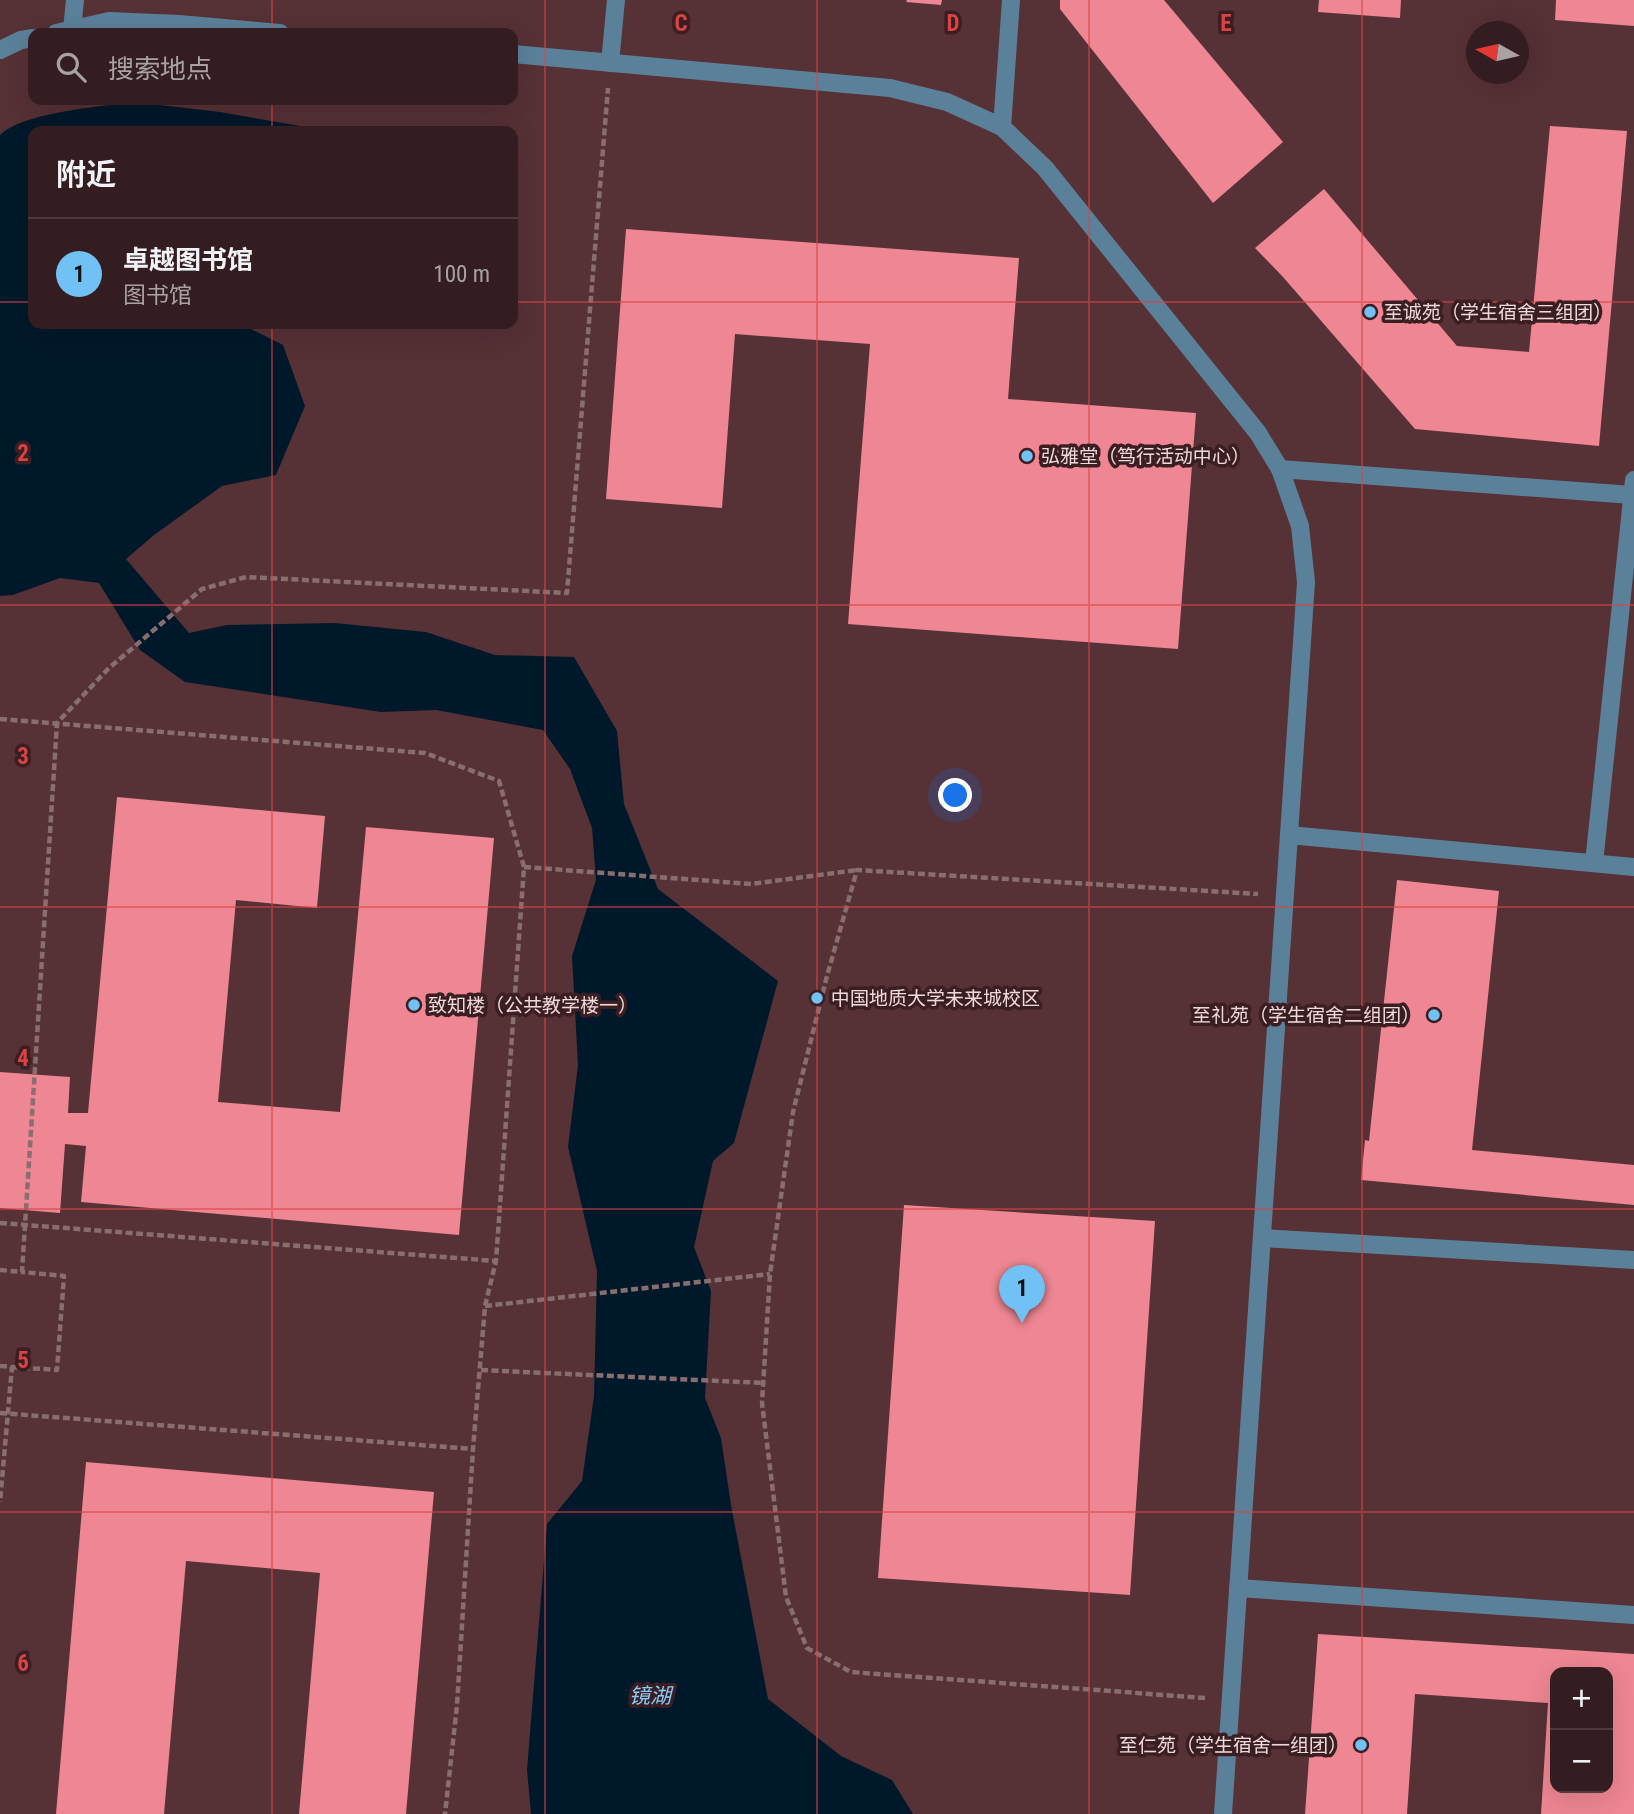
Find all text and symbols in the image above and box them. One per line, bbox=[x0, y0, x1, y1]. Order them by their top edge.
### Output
text: C bbox=[674, 10, 688, 37]
text: D bbox=[947, 10, 960, 37]
text: E bbox=[1220, 10, 1232, 37]
north arrow bbox=[1466, 21, 1529, 84]
search box bbox=[28, 28, 518, 105]
icon: search bbox=[52, 48, 90, 86]
text: 搜索地点 bbox=[108, 54, 212, 84]
text: 附近 bbox=[56, 157, 116, 192]
text: 卓越图书馆 bbox=[123, 245, 253, 275]
text: 1 bbox=[73, 261, 85, 288]
text: 100 m bbox=[433, 261, 490, 288]
text: 图书馆 bbox=[123, 282, 192, 309]
place label: 至诚苑（学生宿舍三组团） bbox=[1384, 301, 1612, 324]
marker: 至诚苑（学生宿舍三组团） bbox=[1362, 304, 1378, 320]
text: 2 bbox=[17, 440, 29, 467]
place label: 弘雅堂（笃行活动中心） bbox=[1041, 445, 1250, 468]
marker: 弘雅堂（笃行活动中心） bbox=[1019, 448, 1035, 464]
text: 3 bbox=[17, 743, 29, 770]
your location bbox=[938, 778, 972, 812]
place label: 中国地质大学未来城校区 bbox=[831, 987, 1040, 1010]
marker: 中国地质大学未来城校区 bbox=[809, 990, 825, 1006]
place label: 致知楼（公共教学楼一） bbox=[428, 994, 637, 1017]
marker: 致知楼（公共教学楼一） bbox=[406, 997, 422, 1013]
place label: 至礼苑（学生宿舍二组团） bbox=[1192, 1004, 1420, 1027]
marker: 至礼苑（学生宿舍二组团） bbox=[1426, 1007, 1442, 1023]
text: 4 bbox=[17, 1045, 29, 1072]
pin: 1 bbox=[999, 1265, 1045, 1323]
text: 5 bbox=[17, 1347, 29, 1374]
text: 6 bbox=[17, 1650, 29, 1677]
map controls bbox=[1550, 1667, 1613, 1793]
button: + bbox=[1550, 1667, 1613, 1730]
water label: 镜湖 bbox=[629, 1684, 674, 1708]
button: − bbox=[1550, 1730, 1613, 1793]
place label: 至仁苑（学生宿舍一组团） bbox=[1119, 1734, 1347, 1757]
marker: 至仁苑（学生宿舍一组团） bbox=[1353, 1737, 1369, 1753]

